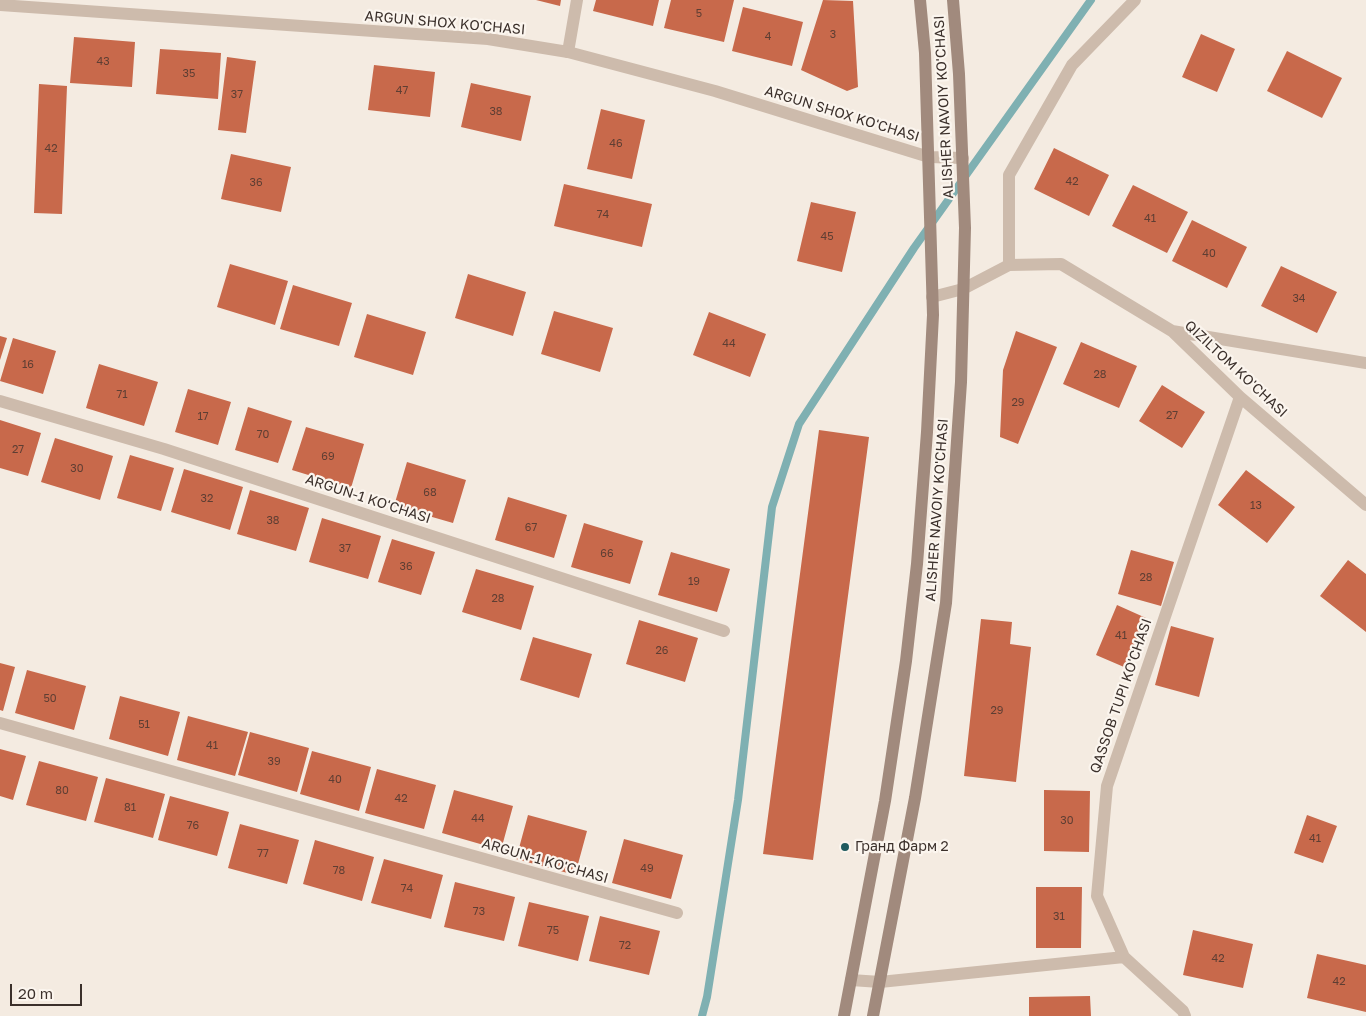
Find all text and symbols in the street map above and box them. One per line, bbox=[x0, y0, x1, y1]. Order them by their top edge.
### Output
house number: 5 bbox=[696, 7, 702, 21]
street label: ARGUN SHOX KO'CHASI bbox=[364, 8, 526, 38]
street label: ALISHER NAVOIY KO'CHASI bbox=[931, 15, 957, 199]
house number: 3 bbox=[830, 28, 836, 42]
house number: 4 bbox=[765, 30, 771, 44]
house number: 43 bbox=[96, 55, 110, 69]
house number: 35 bbox=[183, 67, 195, 81]
street label: ARGUN SHOX KO'CHASI bbox=[763, 82, 921, 146]
house number: 47 bbox=[396, 84, 408, 98]
house number: 37 bbox=[231, 88, 243, 102]
house number: 38 bbox=[489, 105, 503, 119]
house number: 46 bbox=[609, 137, 623, 151]
house number: 42 bbox=[44, 142, 58, 156]
house number: 42 bbox=[1065, 175, 1079, 189]
house number: 36 bbox=[249, 176, 263, 190]
house number: 74 bbox=[597, 208, 609, 222]
house number: 41 bbox=[1144, 212, 1156, 226]
house number: 45 bbox=[820, 230, 834, 244]
house number: 40 bbox=[1202, 247, 1216, 261]
house number: 34 bbox=[1292, 292, 1306, 306]
street label: QIZILTOM KO'CHASI bbox=[1181, 317, 1291, 421]
house number: 44 bbox=[722, 337, 736, 351]
house number: 16 bbox=[22, 358, 34, 372]
house number: 28 bbox=[1093, 368, 1107, 382]
house number: 71 bbox=[116, 388, 128, 402]
house number: 29 bbox=[1011, 396, 1025, 410]
house number: 27 bbox=[1166, 409, 1178, 423]
house number: 17 bbox=[197, 410, 209, 424]
street label: ALISHER NAVOIY KO'CHASI bbox=[922, 418, 952, 602]
house number: 70 bbox=[257, 428, 269, 442]
house number: 27 bbox=[12, 443, 24, 457]
house number: 69 bbox=[321, 450, 335, 464]
house number: 30 bbox=[70, 462, 84, 476]
street label: ARGUN-1 KO'CHASI bbox=[303, 471, 433, 527]
house number: 68 bbox=[423, 486, 437, 500]
house number: 32 bbox=[201, 492, 213, 506]
house number: 13 bbox=[1250, 499, 1262, 513]
house number: 38 bbox=[266, 514, 280, 528]
house number: 67 bbox=[525, 521, 537, 535]
house number: 37 bbox=[339, 542, 351, 556]
house number: 66 bbox=[600, 547, 614, 561]
house number: 36 bbox=[399, 560, 413, 574]
house number: 28 bbox=[1139, 571, 1153, 585]
house number: 19 bbox=[688, 575, 700, 589]
house number: 28 bbox=[491, 592, 505, 606]
street label: QASSOB TUPI KO'CHASI bbox=[1087, 617, 1155, 775]
house number: 41 bbox=[1115, 629, 1127, 643]
house number: 26 bbox=[655, 644, 669, 658]
house number: 50 bbox=[43, 692, 57, 706]
house number: 29 bbox=[990, 704, 1004, 718]
house number: 51 bbox=[138, 718, 150, 732]
house number: 41 bbox=[206, 739, 218, 753]
house number: 39 bbox=[267, 755, 281, 769]
house number: 40 bbox=[328, 773, 342, 787]
house number: 80 bbox=[55, 784, 69, 798]
house number: 42 bbox=[394, 792, 408, 806]
house number: 81 bbox=[124, 801, 136, 815]
house number: 44 bbox=[471, 812, 485, 826]
house number: 30 bbox=[1060, 814, 1074, 828]
house number: 76 bbox=[187, 819, 199, 833]
house number: 41 bbox=[1309, 832, 1321, 846]
street label: ARGUN-1 KO'CHASI bbox=[480, 835, 610, 887]
place label: Гранд Фарм 2 bbox=[855, 839, 949, 855]
marker: Гранд Фарм 2 bbox=[839, 841, 851, 853]
house number: 77 bbox=[257, 847, 269, 861]
house number: 49 bbox=[640, 862, 654, 876]
house number: 78 bbox=[333, 864, 345, 878]
house number: 74 bbox=[401, 882, 413, 896]
house number: 73 bbox=[473, 905, 485, 919]
house number: 31 bbox=[1053, 910, 1065, 924]
house number: 75 bbox=[547, 924, 559, 938]
house number: 72 bbox=[619, 939, 631, 953]
house number: 42 bbox=[1211, 952, 1225, 966]
scale bar bbox=[12, 974, 85, 1006]
house number: 42 bbox=[1332, 975, 1346, 989]
text: 20 m bbox=[18, 984, 53, 1002]

